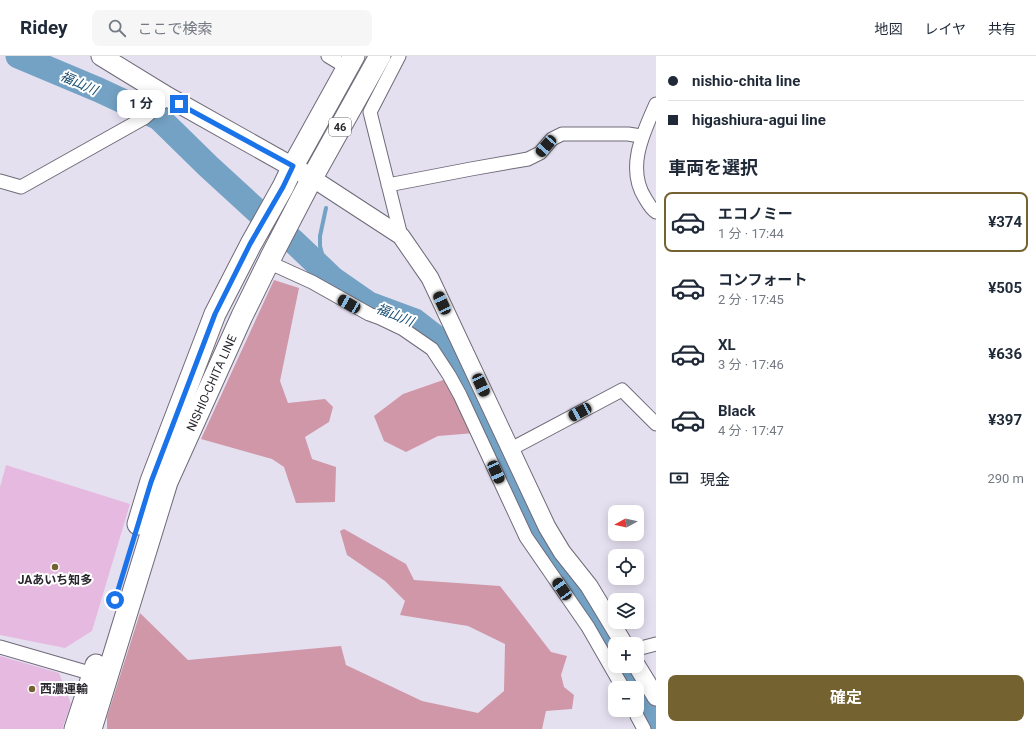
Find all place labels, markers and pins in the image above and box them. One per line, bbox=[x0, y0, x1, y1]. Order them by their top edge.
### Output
marker: JAあいち知多 bbox=[50, 562, 60, 572]
place label: JAあいち知多 bbox=[18, 573, 92, 587]
place label: 西濃運輸 bbox=[40, 682, 88, 696]
marker: 西濃運輸 bbox=[27, 684, 37, 694]

